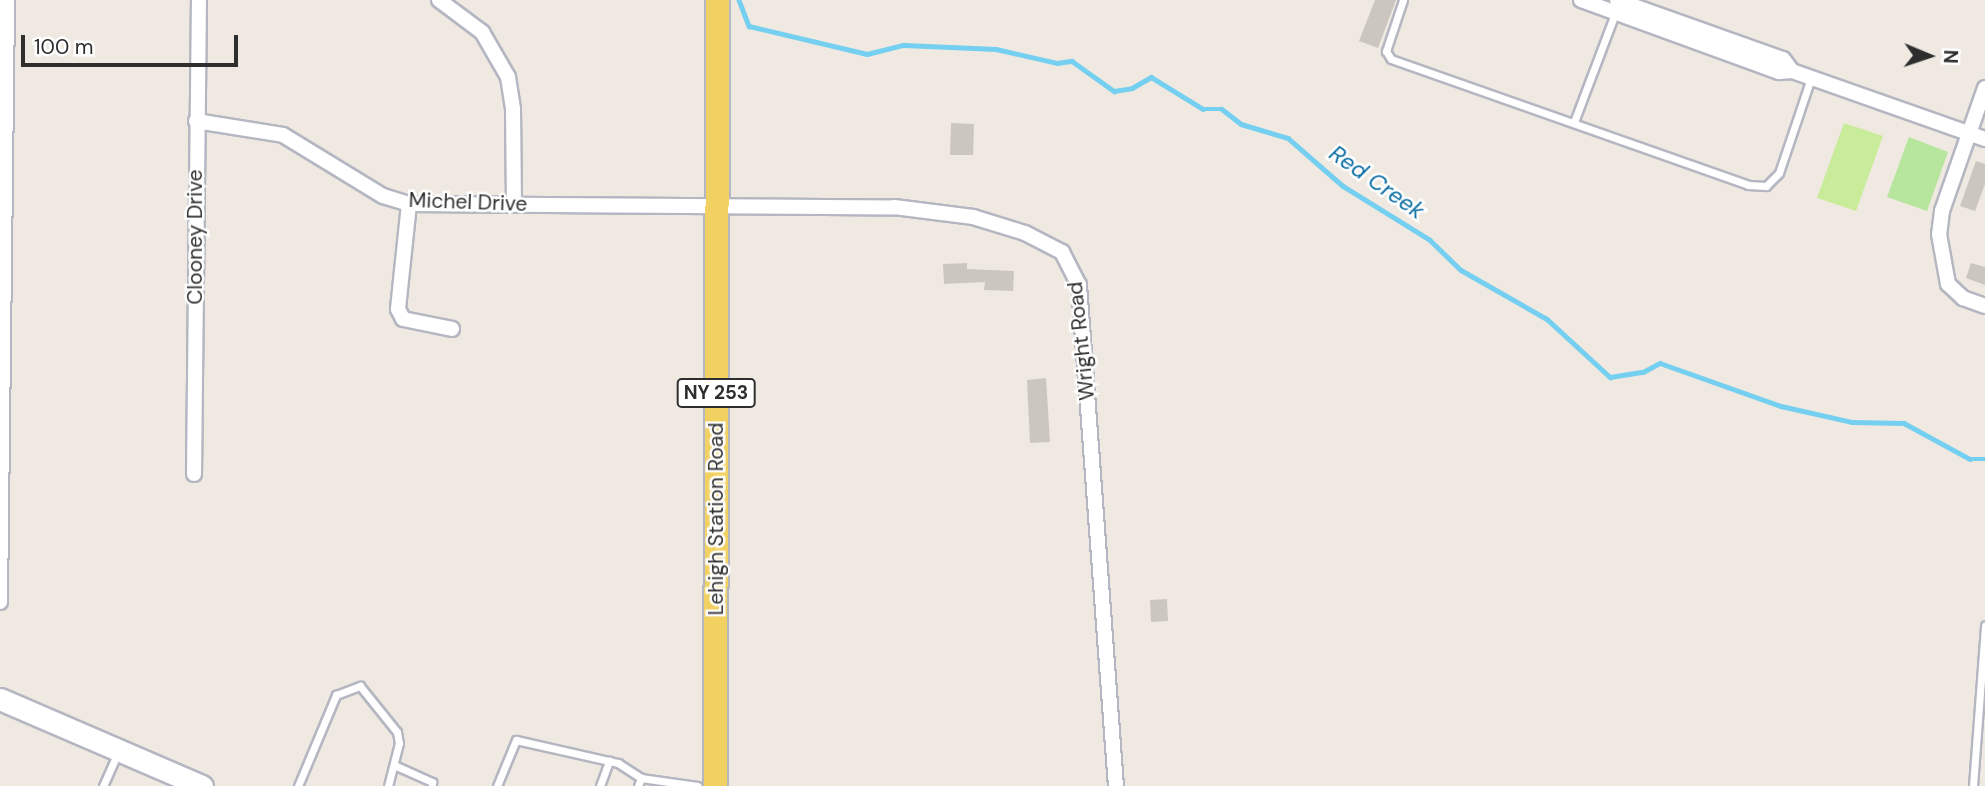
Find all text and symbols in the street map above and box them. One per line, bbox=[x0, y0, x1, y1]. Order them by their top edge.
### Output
scale bar bbox=[24, 21, 242, 65]
north arrow bbox=[1894, 21, 1964, 91]
text: 100 m bbox=[34, 33, 94, 61]
text: N bbox=[1938, 49, 1963, 64]
water label: Red Creek bbox=[1324, 139, 1430, 225]
street label: Clooney Drive bbox=[182, 169, 208, 305]
street label: Michel Drive bbox=[408, 187, 528, 217]
street label: Wright Road bbox=[1062, 280, 1100, 402]
road number: NY 253 bbox=[676, 378, 756, 408]
street label: Lehigh Station Road bbox=[703, 423, 729, 615]

